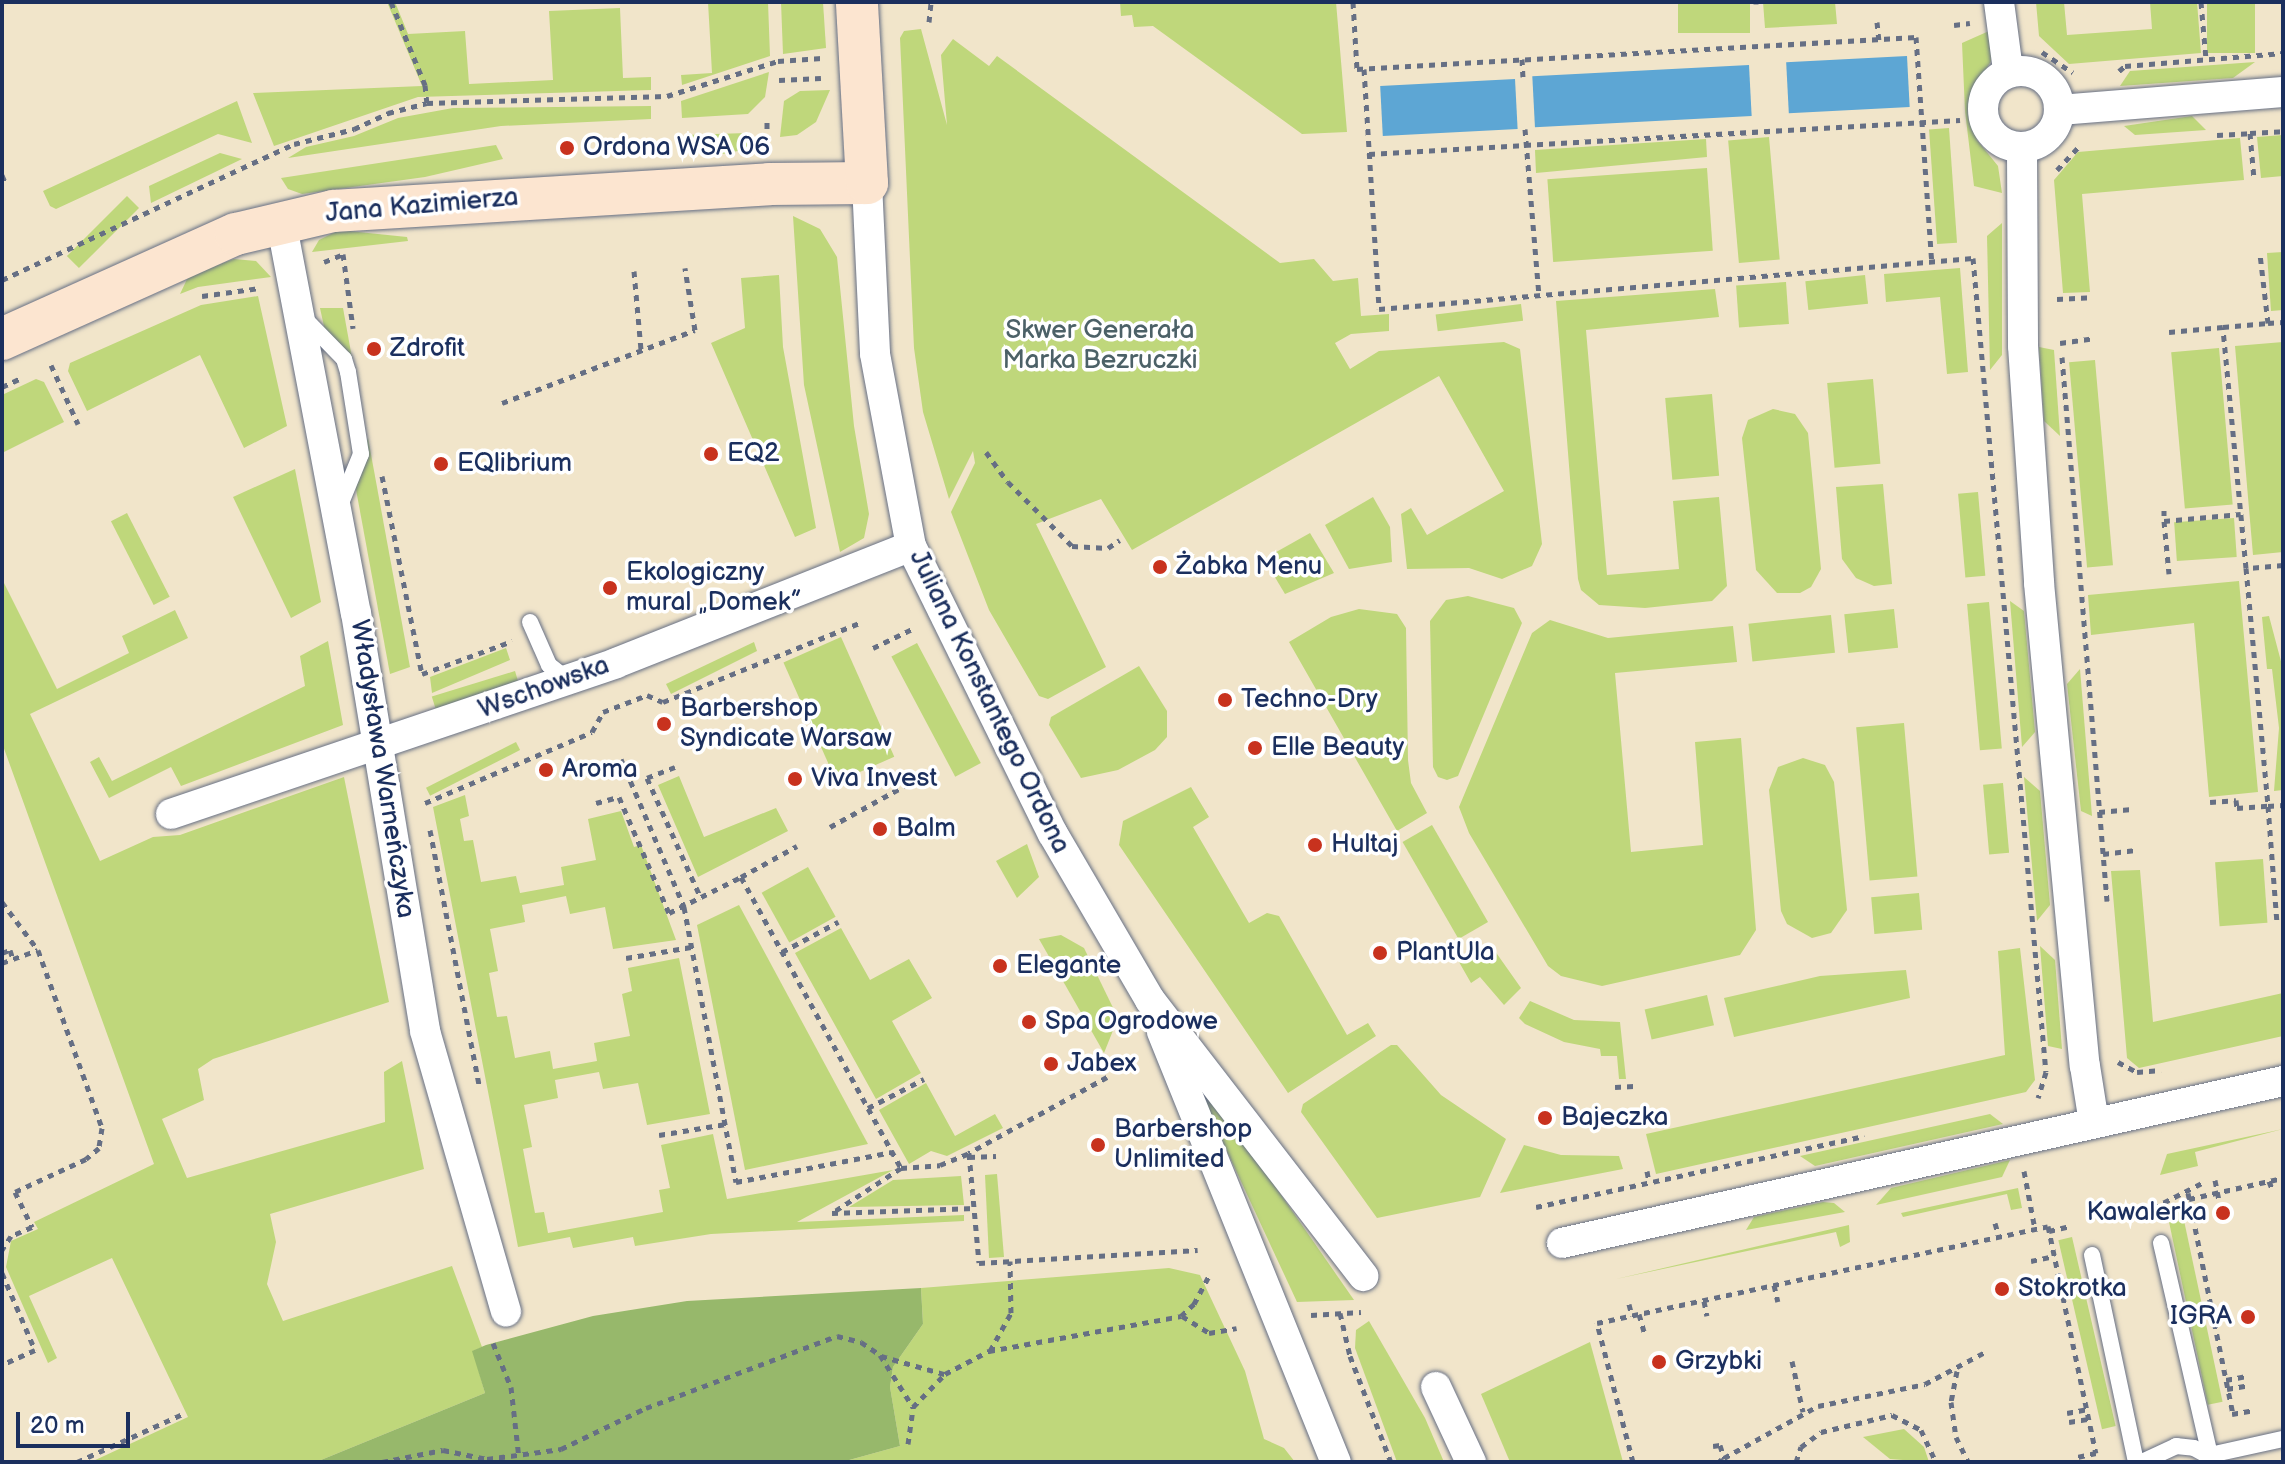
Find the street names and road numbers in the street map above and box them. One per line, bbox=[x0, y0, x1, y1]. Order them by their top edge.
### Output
street label: Jana Kazimierza bbox=[324, 182, 520, 230]
street label: Juliana Konstantego Ordona bbox=[902, 545, 1076, 859]
street label: Władysława Warneńczyka bbox=[343, 617, 421, 921]
street label: Wschowska bbox=[474, 650, 614, 726]

